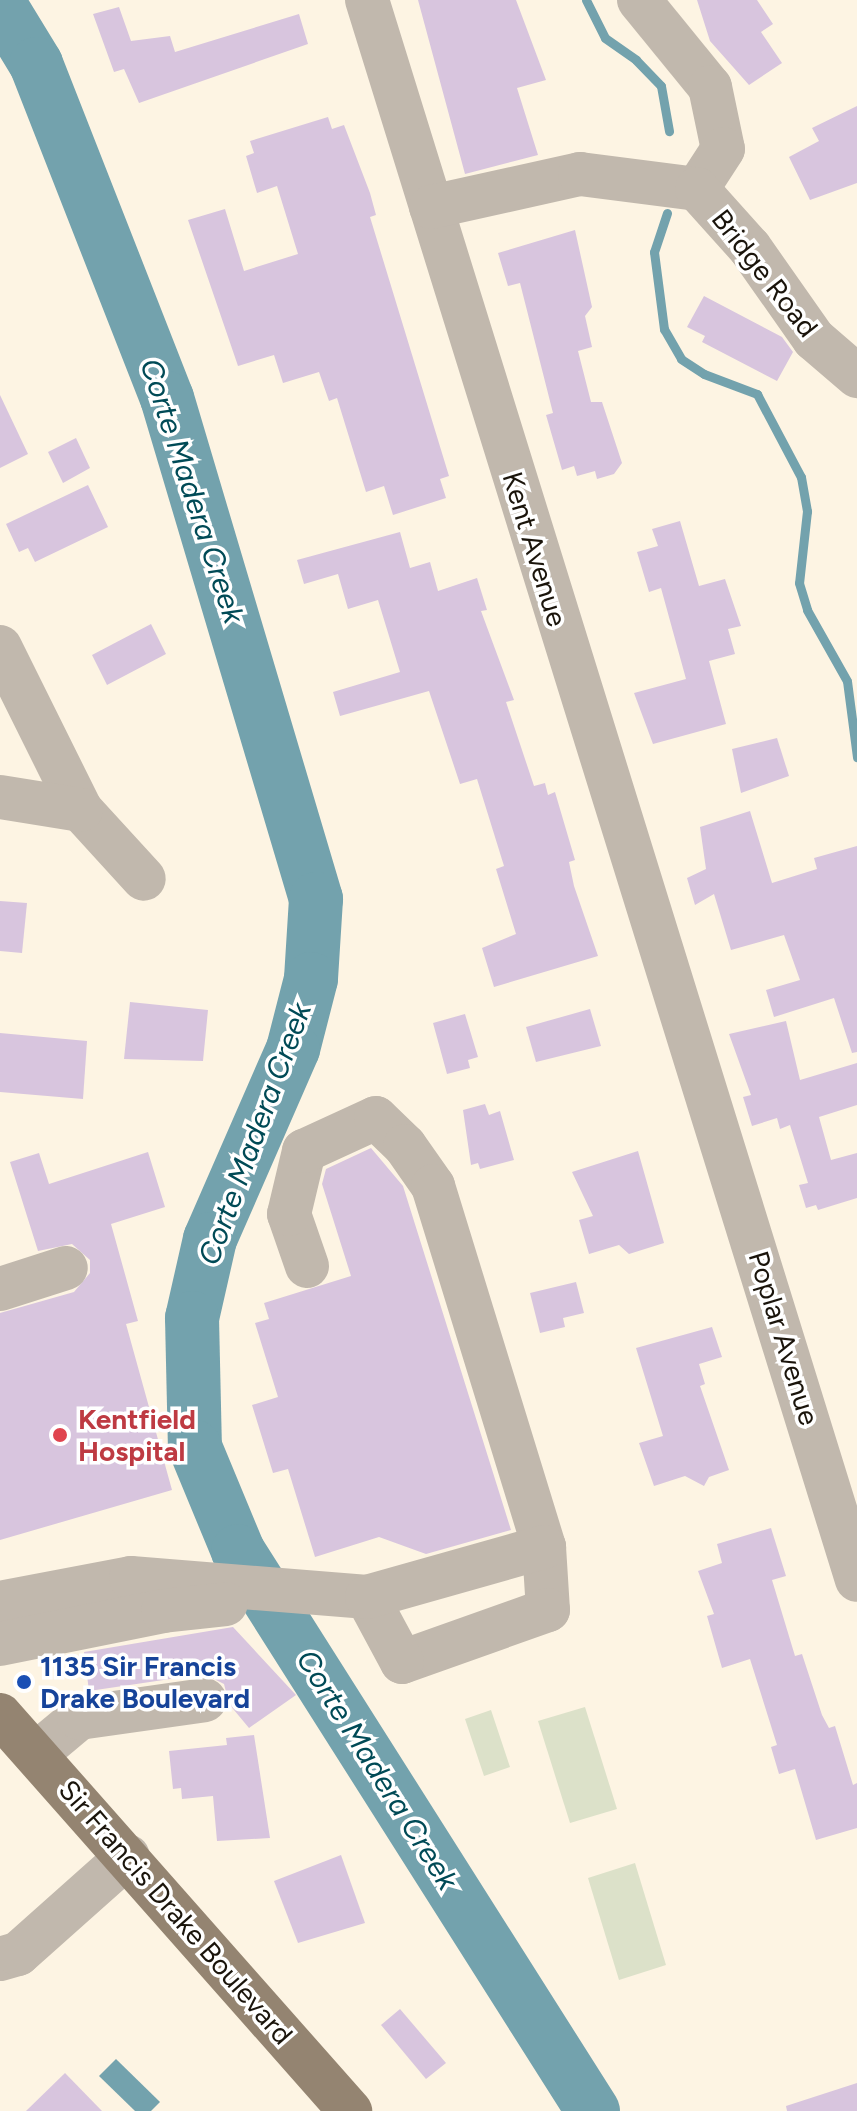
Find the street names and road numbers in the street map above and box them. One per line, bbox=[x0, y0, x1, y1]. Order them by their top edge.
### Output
street label: Bridge Road bbox=[705, 203, 825, 343]
street label: Kent Avenue bbox=[496, 468, 574, 630]
street label: Poplar Avenue bbox=[742, 1247, 826, 1429]
street label: Sir Francis Drake Boulevard bbox=[52, 1773, 300, 2051]

